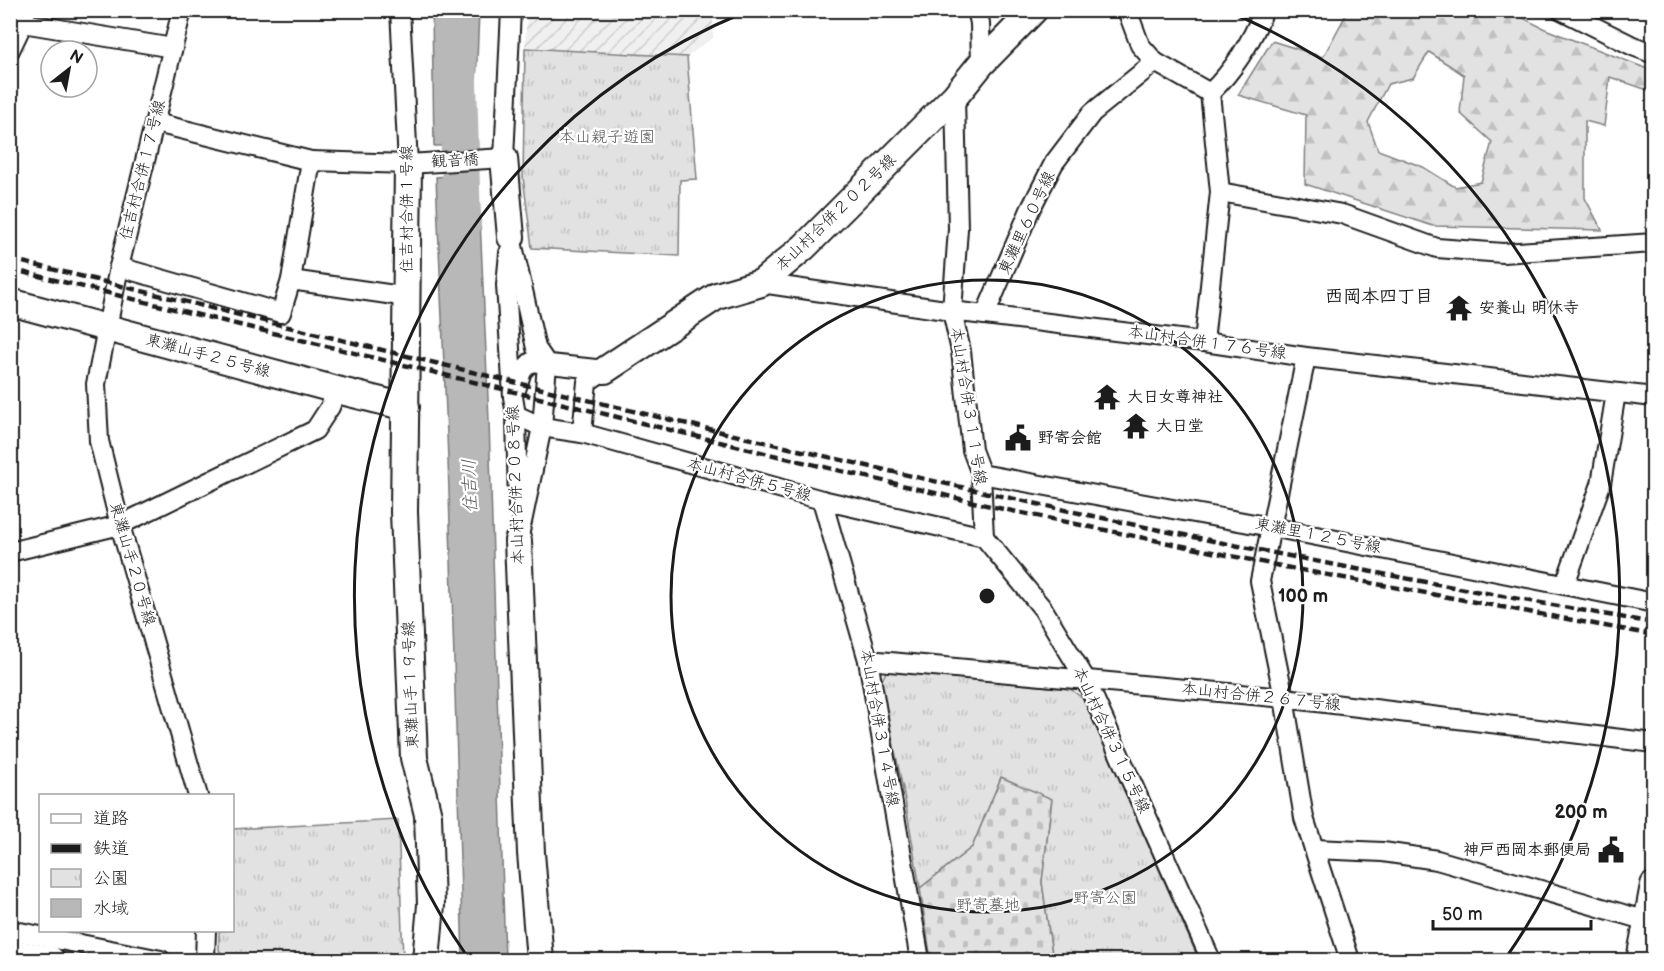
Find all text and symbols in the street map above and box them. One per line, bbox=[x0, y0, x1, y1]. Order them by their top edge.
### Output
north arrow bbox=[39, 39, 99, 99]
text: N bbox=[66, 46, 86, 69]
street label: 住吉村合併１７号線 bbox=[116, 98, 170, 242]
park label: 本山親子遊園 bbox=[559, 128, 655, 147]
street label: 住吉村合併１号線 bbox=[398, 145, 417, 273]
street label: 観音橋 bbox=[431, 150, 479, 172]
street label: 本山村合併２０２号線 bbox=[772, 151, 900, 275]
street label: 東灘里６０号線 bbox=[995, 168, 1059, 278]
district label: 西岡本四丁目 bbox=[1325, 286, 1433, 307]
temple icon: 安養山 明休寺 bbox=[1444, 293, 1474, 323]
place label: 安養山 明休寺 bbox=[1479, 299, 1579, 318]
street label: 本山村合併１７６号線 bbox=[1126, 322, 1288, 364]
street label: 本山村合併３１１号線 bbox=[946, 325, 990, 487]
street label: 東灘山手２５号線 bbox=[144, 330, 272, 382]
temple icon: 大日女尊神社 bbox=[1092, 382, 1122, 412]
place label: 大日女尊神社 bbox=[1127, 388, 1223, 407]
street label: 本山村合併２０８号線 bbox=[504, 405, 528, 565]
temple icon: 大日堂 bbox=[1121, 411, 1151, 441]
place label: 大日堂 bbox=[1156, 417, 1204, 436]
public building icon: 野寄会館 bbox=[1003, 423, 1033, 453]
place label: 野寄会館 bbox=[1038, 429, 1102, 448]
street label: 本山村合併５号線 bbox=[685, 454, 813, 506]
water label: 住吉川 bbox=[459, 459, 481, 513]
street label: 東灘山手２０号線 bbox=[105, 500, 159, 628]
street label: 東灘里１２５号線 bbox=[1253, 514, 1383, 558]
centre of rings bbox=[977, 586, 997, 606]
text: 100 m bbox=[1278, 586, 1328, 607]
street label: 東灘山手１９号線 bbox=[399, 621, 423, 749]
street label: 本山村合併３１４号線 bbox=[856, 648, 902, 808]
street label: 本山村合併３１５号線 bbox=[1069, 663, 1153, 817]
street label: 本山村合併２６７号線 bbox=[1180, 679, 1342, 715]
legend bbox=[39, 794, 234, 932]
text: 200 m bbox=[1554, 802, 1608, 823]
text: 道路 bbox=[93, 808, 129, 829]
public building icon: 神戸西岡本郵便局 bbox=[1596, 835, 1626, 865]
text: 鉄道 bbox=[93, 838, 129, 859]
place label: 神戸西岡本郵便局 bbox=[1463, 841, 1591, 860]
text: 公園 bbox=[93, 868, 129, 889]
park label: 野寄公園 bbox=[1073, 889, 1137, 908]
scale bar bbox=[1433, 893, 1590, 931]
park label: 野寄墓地 bbox=[956, 896, 1020, 915]
text: 水域 bbox=[93, 898, 129, 919]
text: 50 m bbox=[1442, 904, 1483, 925]

